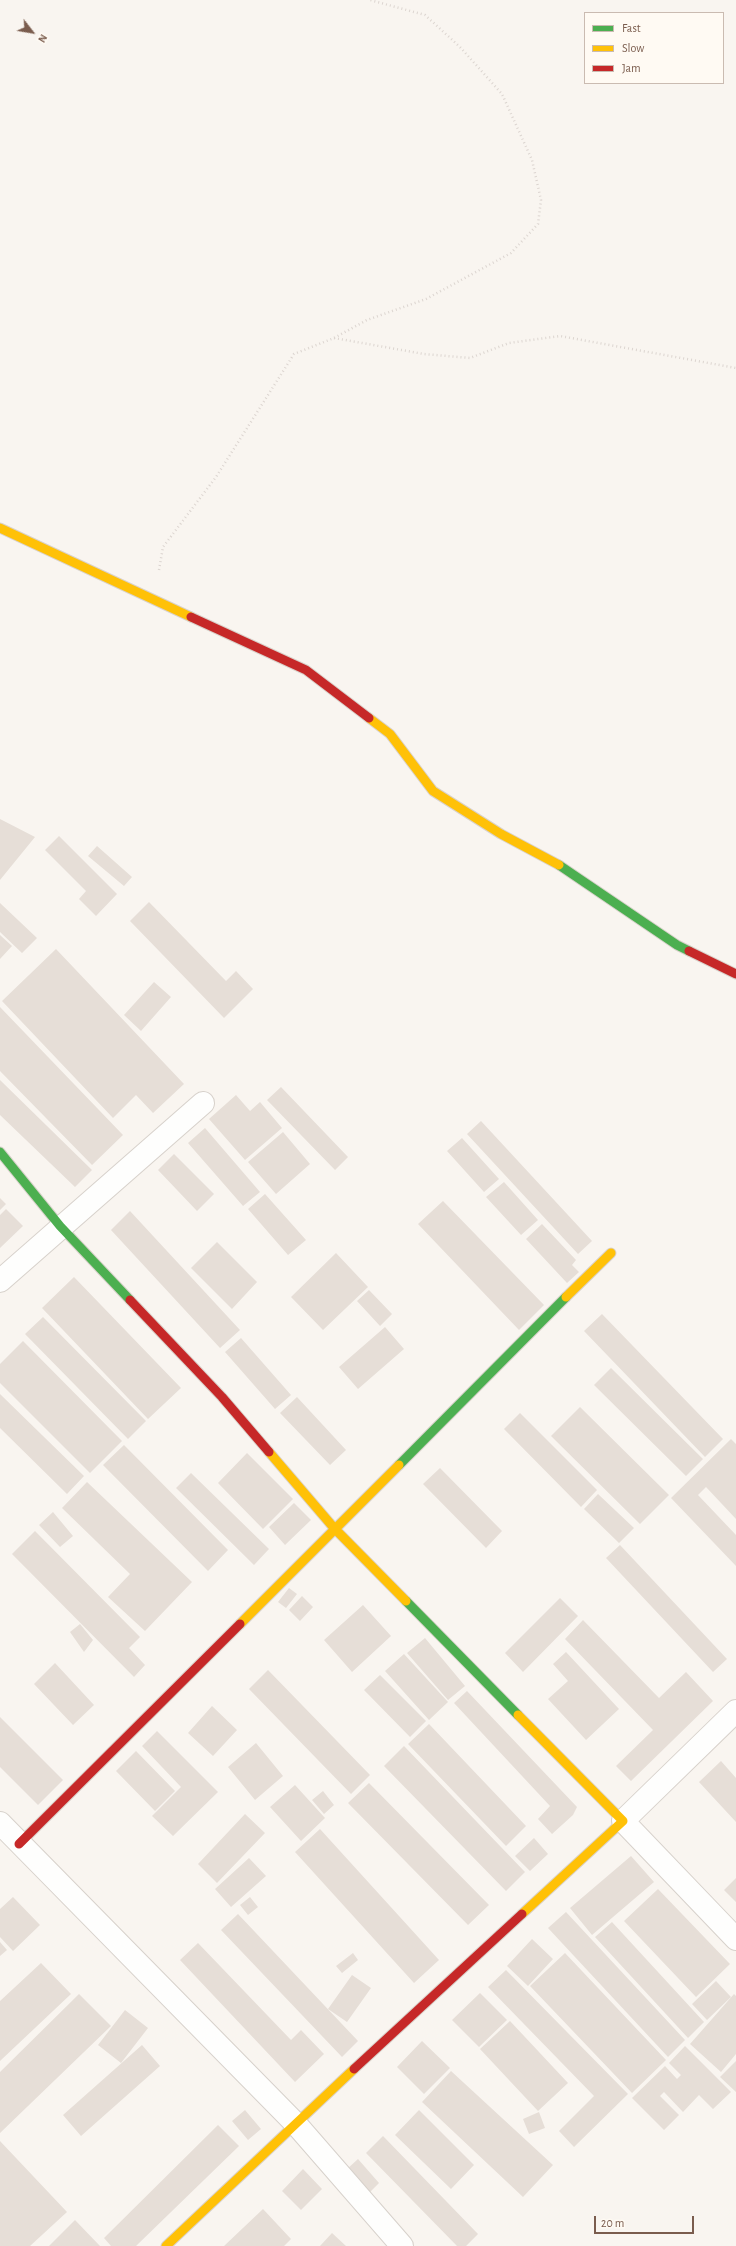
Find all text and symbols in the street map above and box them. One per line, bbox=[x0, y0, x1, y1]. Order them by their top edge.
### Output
north arrow bbox=[12, 12, 52, 52]
legend bbox=[584, 12, 724, 84]
text: Fast bbox=[622, 22, 641, 34]
text: N bbox=[36, 32, 49, 45]
text: Slow bbox=[622, 42, 644, 54]
text: Jam bbox=[622, 62, 641, 74]
scale bar bbox=[596, 2208, 696, 2234]
text: 20 m bbox=[601, 2217, 624, 2229]

